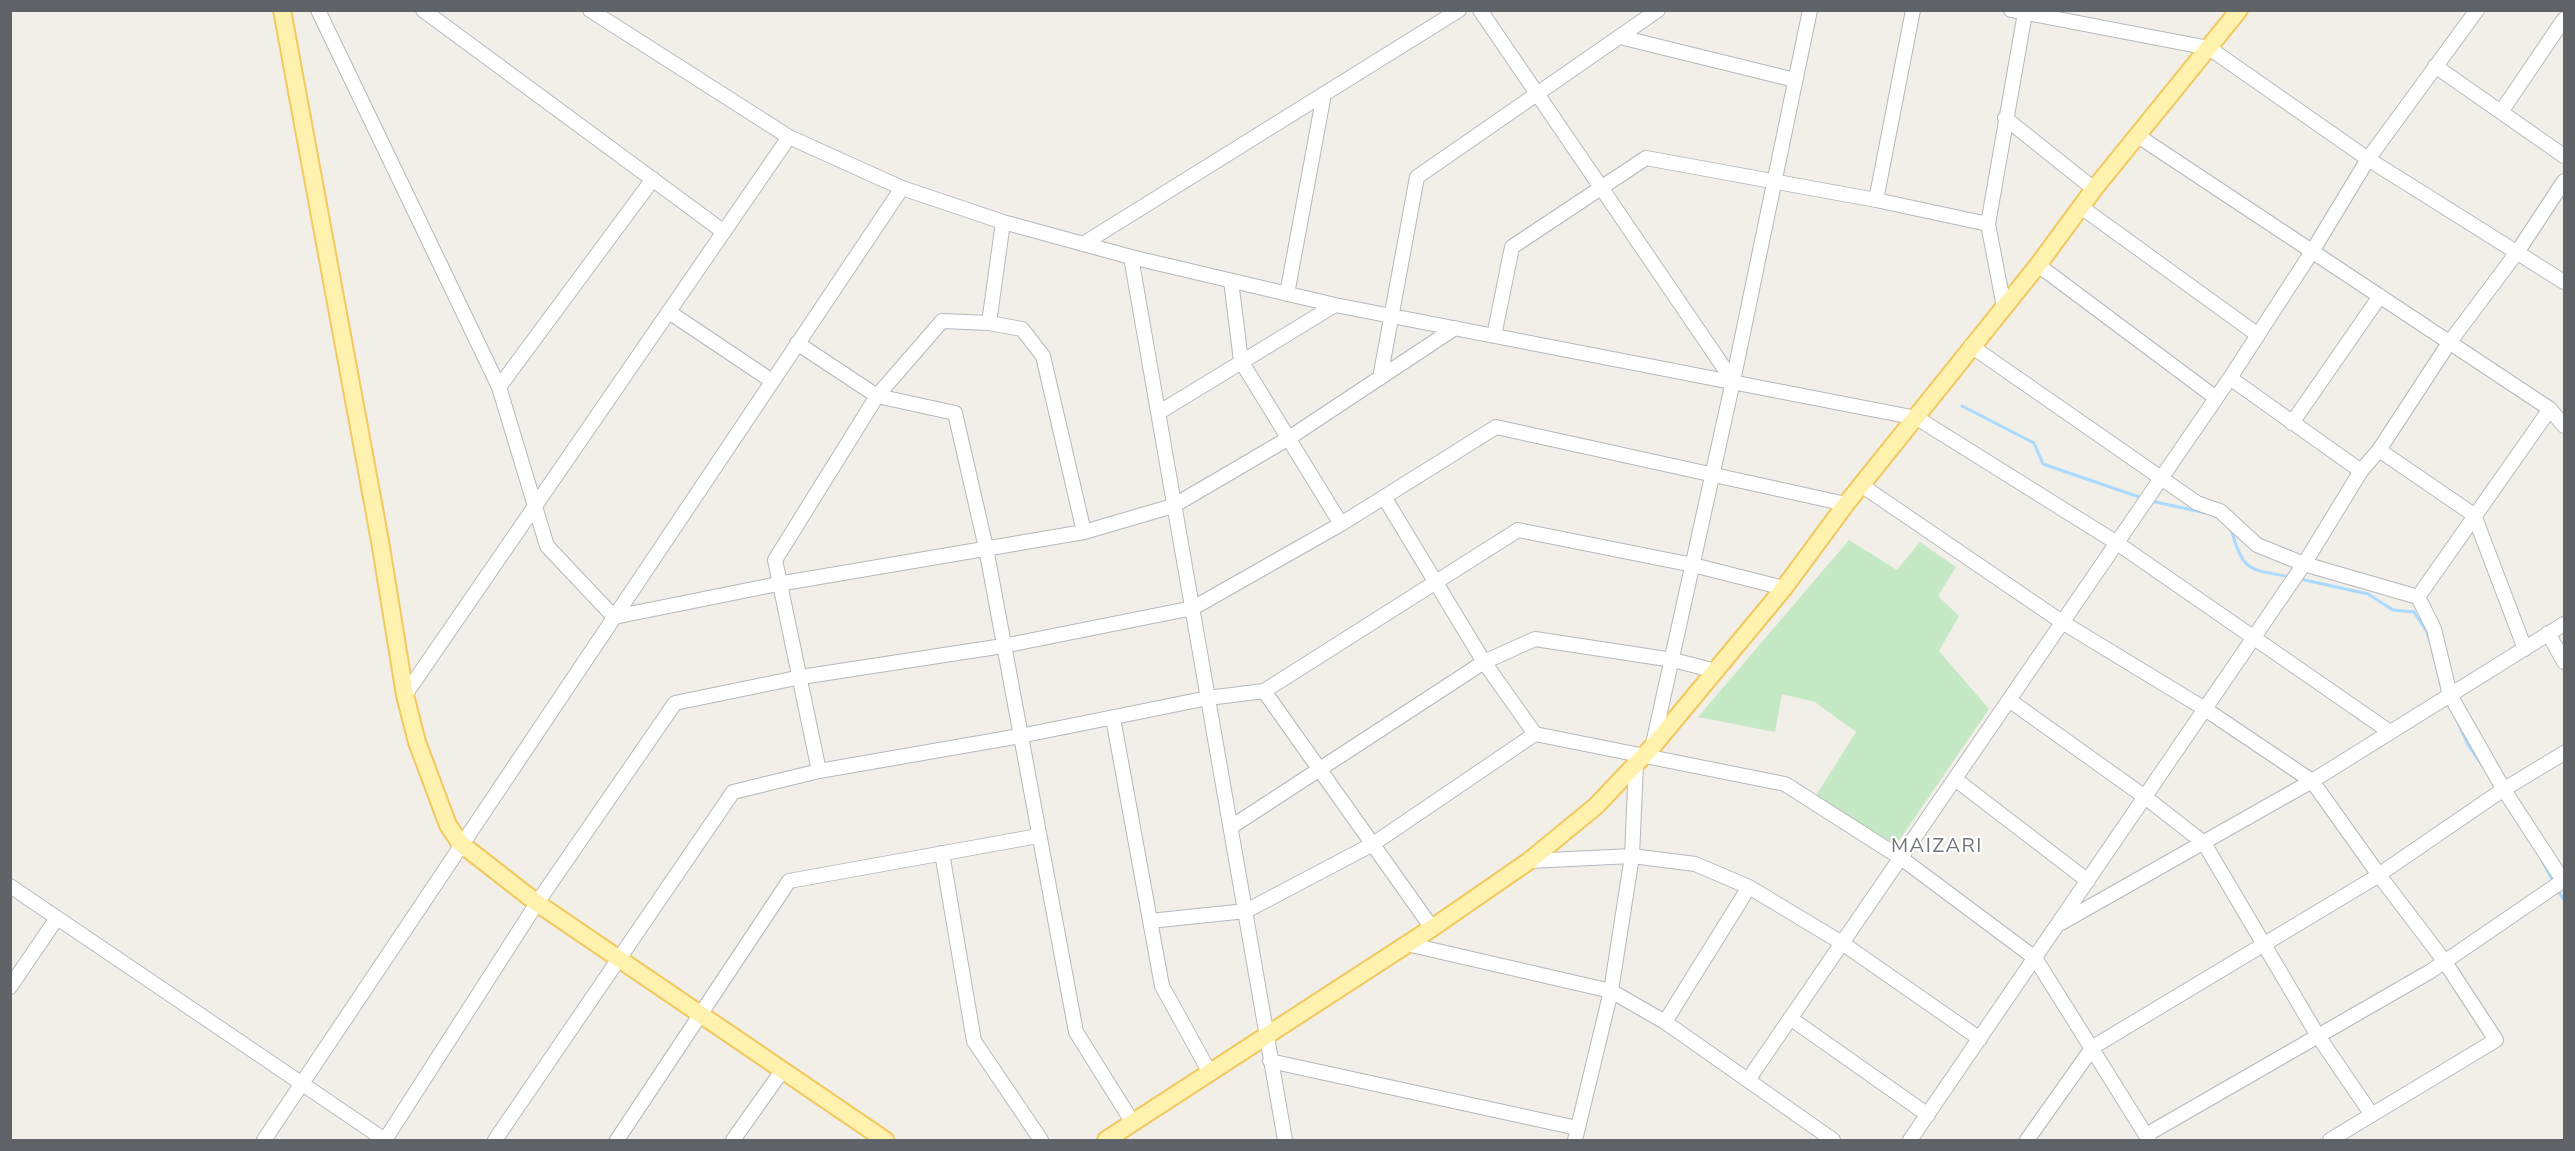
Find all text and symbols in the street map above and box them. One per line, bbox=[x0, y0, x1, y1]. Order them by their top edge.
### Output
district label: MAIZARI bbox=[1891, 835, 1983, 859]

